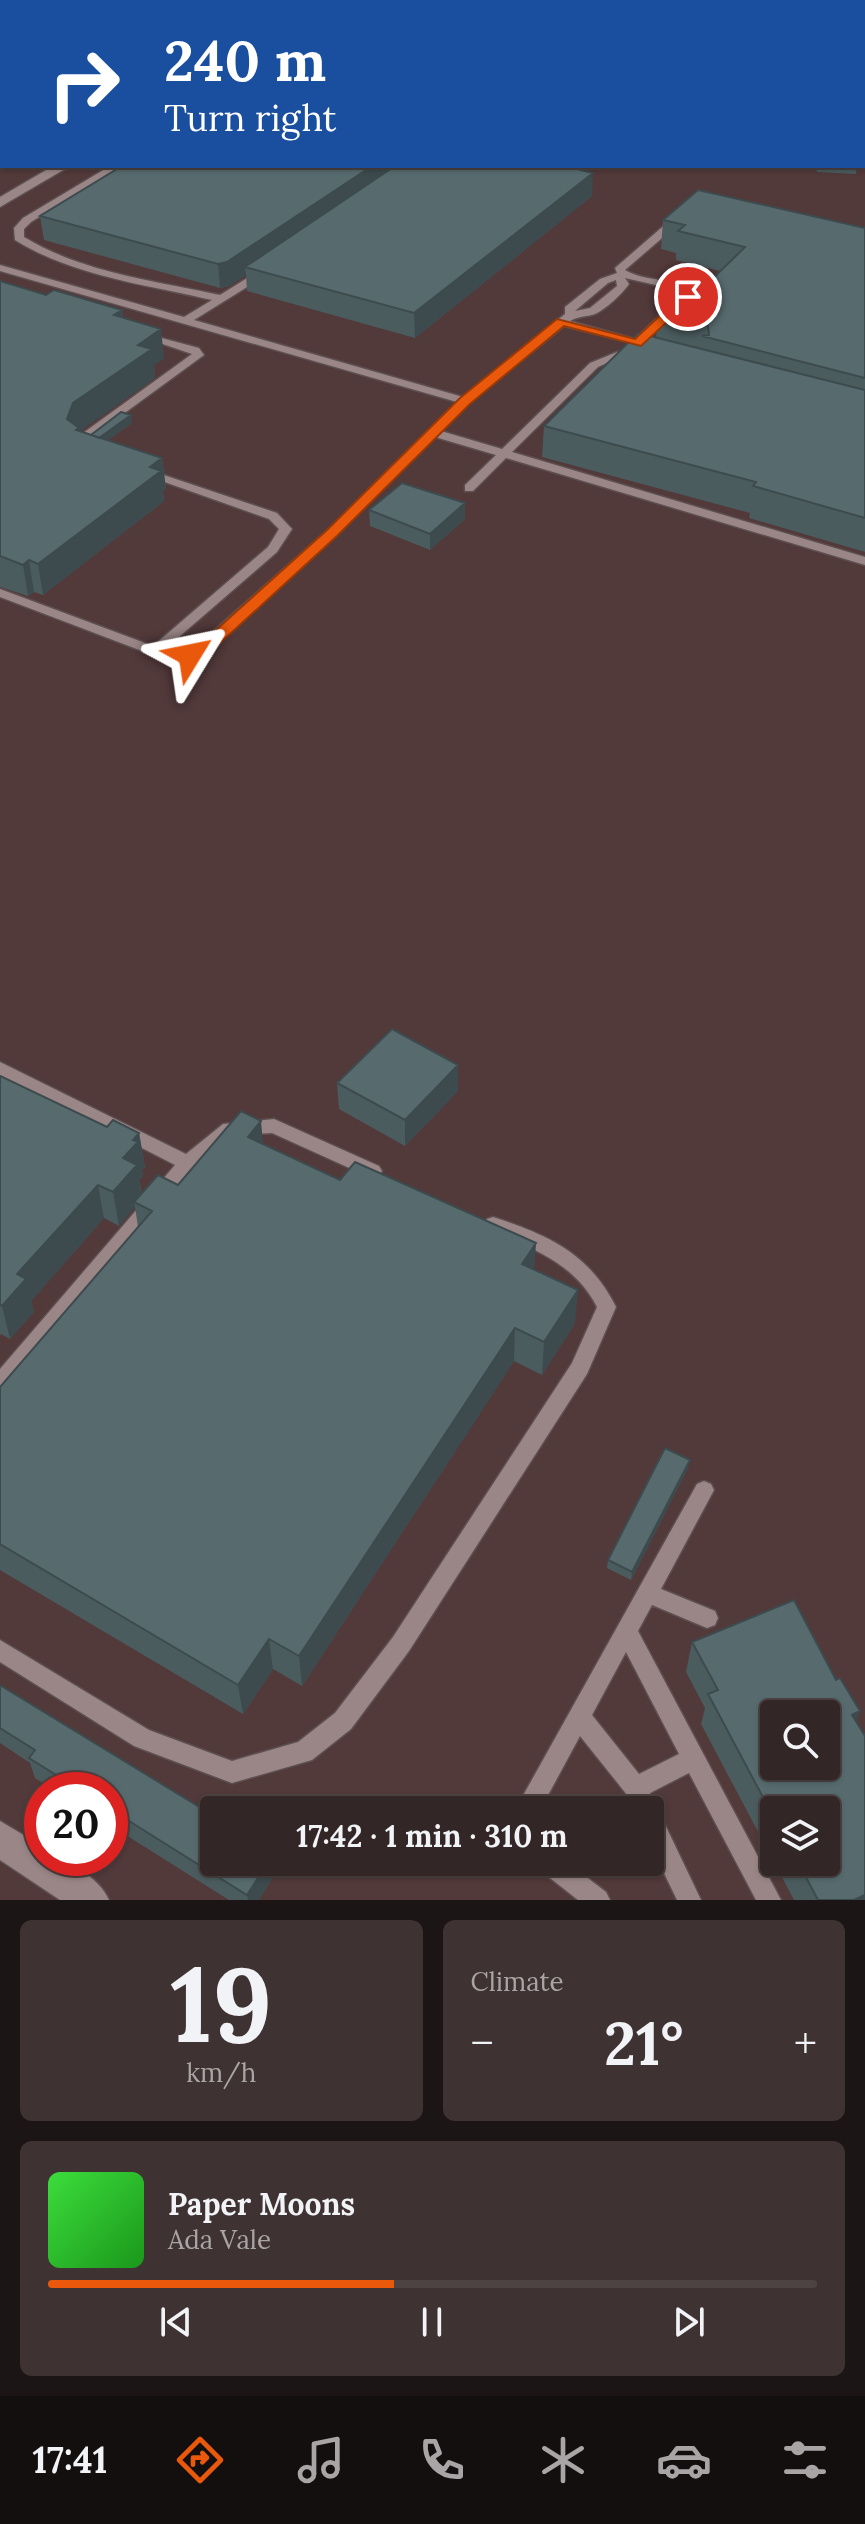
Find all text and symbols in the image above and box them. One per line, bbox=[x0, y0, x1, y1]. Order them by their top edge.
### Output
text: 240 m bbox=[164, 25, 326, 96]
icon: right bbox=[32, 32, 136, 136]
text: Turn right bbox=[164, 95, 337, 141]
pin bbox=[654, 263, 722, 331]
icon: arrive bbox=[666, 275, 710, 319]
position arrow bbox=[148, 613, 232, 697]
map controls bbox=[760, 1700, 840, 1876]
button: search bbox=[760, 1700, 840, 1780]
speed limit sign: 20 bbox=[24, 1772, 128, 1876]
button: layers bbox=[760, 1796, 840, 1876]
text: 17:42 · 1 min · 310 m bbox=[296, 1817, 568, 1855]
text: 19 bbox=[170, 1937, 272, 2070]
text: Climate bbox=[471, 1965, 564, 1998]
text: 21° bbox=[604, 2005, 683, 2081]
text: − bbox=[471, 2015, 494, 2071]
text: + bbox=[794, 2015, 817, 2071]
text: km/h bbox=[186, 2056, 256, 2089]
text: Paper Moons bbox=[168, 2185, 355, 2223]
text: Ada Vale bbox=[168, 2223, 271, 2256]
icon: previous bbox=[154, 2300, 198, 2344]
icon: pause bbox=[410, 2300, 454, 2344]
icon: next bbox=[667, 2300, 711, 2344]
icon: directions bbox=[172, 2432, 228, 2488]
icon: music bbox=[293, 2432, 349, 2488]
icon: phone bbox=[414, 2432, 470, 2488]
icon: climate bbox=[535, 2432, 591, 2488]
icon: car bbox=[656, 2432, 712, 2488]
icon: filters bbox=[777, 2432, 833, 2488]
text: 17:41 bbox=[32, 2437, 107, 2483]

